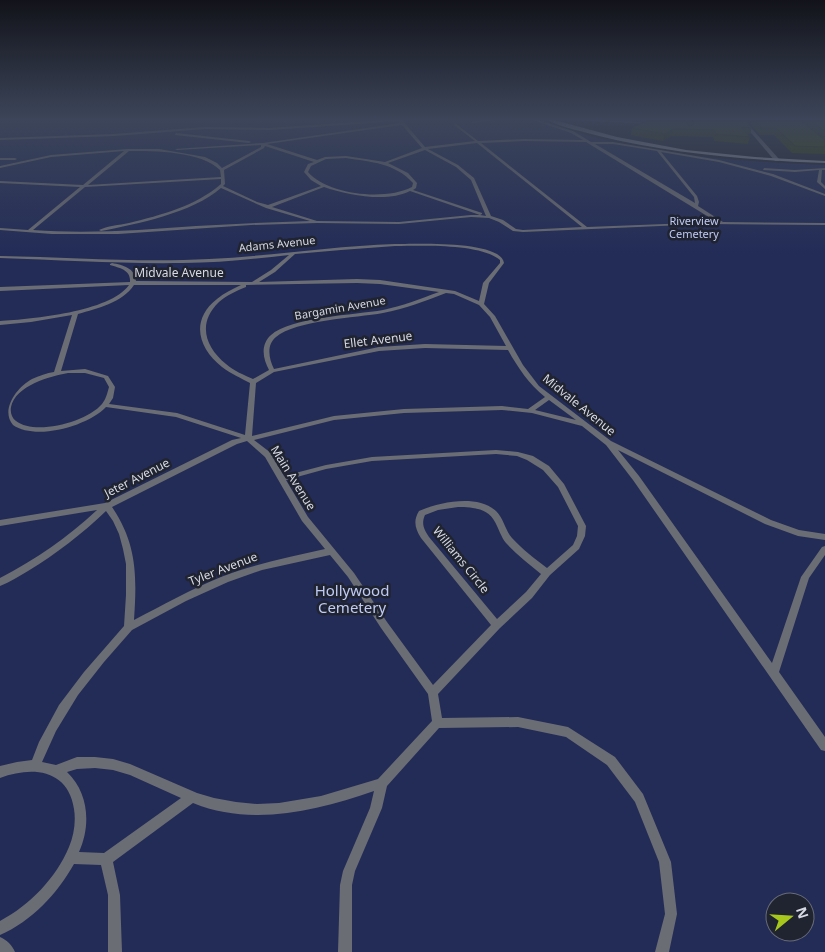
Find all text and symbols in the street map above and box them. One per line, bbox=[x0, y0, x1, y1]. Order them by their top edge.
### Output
park label: Riverview Cemetery bbox=[669, 213, 719, 241]
street label: Adams Avenue bbox=[238, 232, 316, 255]
street label: Midvale Avenue bbox=[134, 264, 224, 281]
street label: Bargamin Avenue bbox=[293, 292, 387, 323]
street label: Ellet Avenue bbox=[343, 327, 414, 352]
street label: Midvale Avenue bbox=[539, 370, 620, 439]
street label: Main Avenue bbox=[267, 442, 320, 514]
street label: Jeter Avenue bbox=[100, 454, 173, 502]
street label: Williams Circle bbox=[429, 523, 494, 597]
street label: Tyler Avenue bbox=[186, 548, 260, 589]
park label: Hollywood Cemetery bbox=[315, 580, 389, 617]
north arrow bbox=[765, 892, 815, 942]
text: N bbox=[792, 904, 814, 921]

